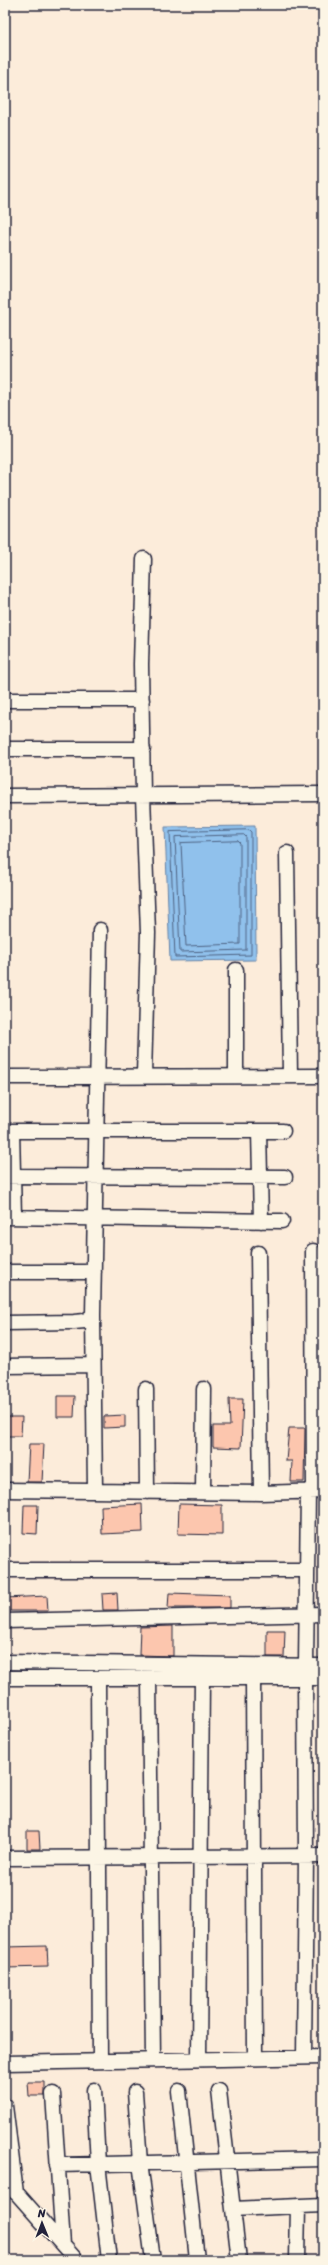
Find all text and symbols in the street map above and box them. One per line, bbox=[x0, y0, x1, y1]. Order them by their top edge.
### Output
north arrow bbox=[22, 2203, 62, 2243]
text: N bbox=[37, 2204, 46, 2223]

